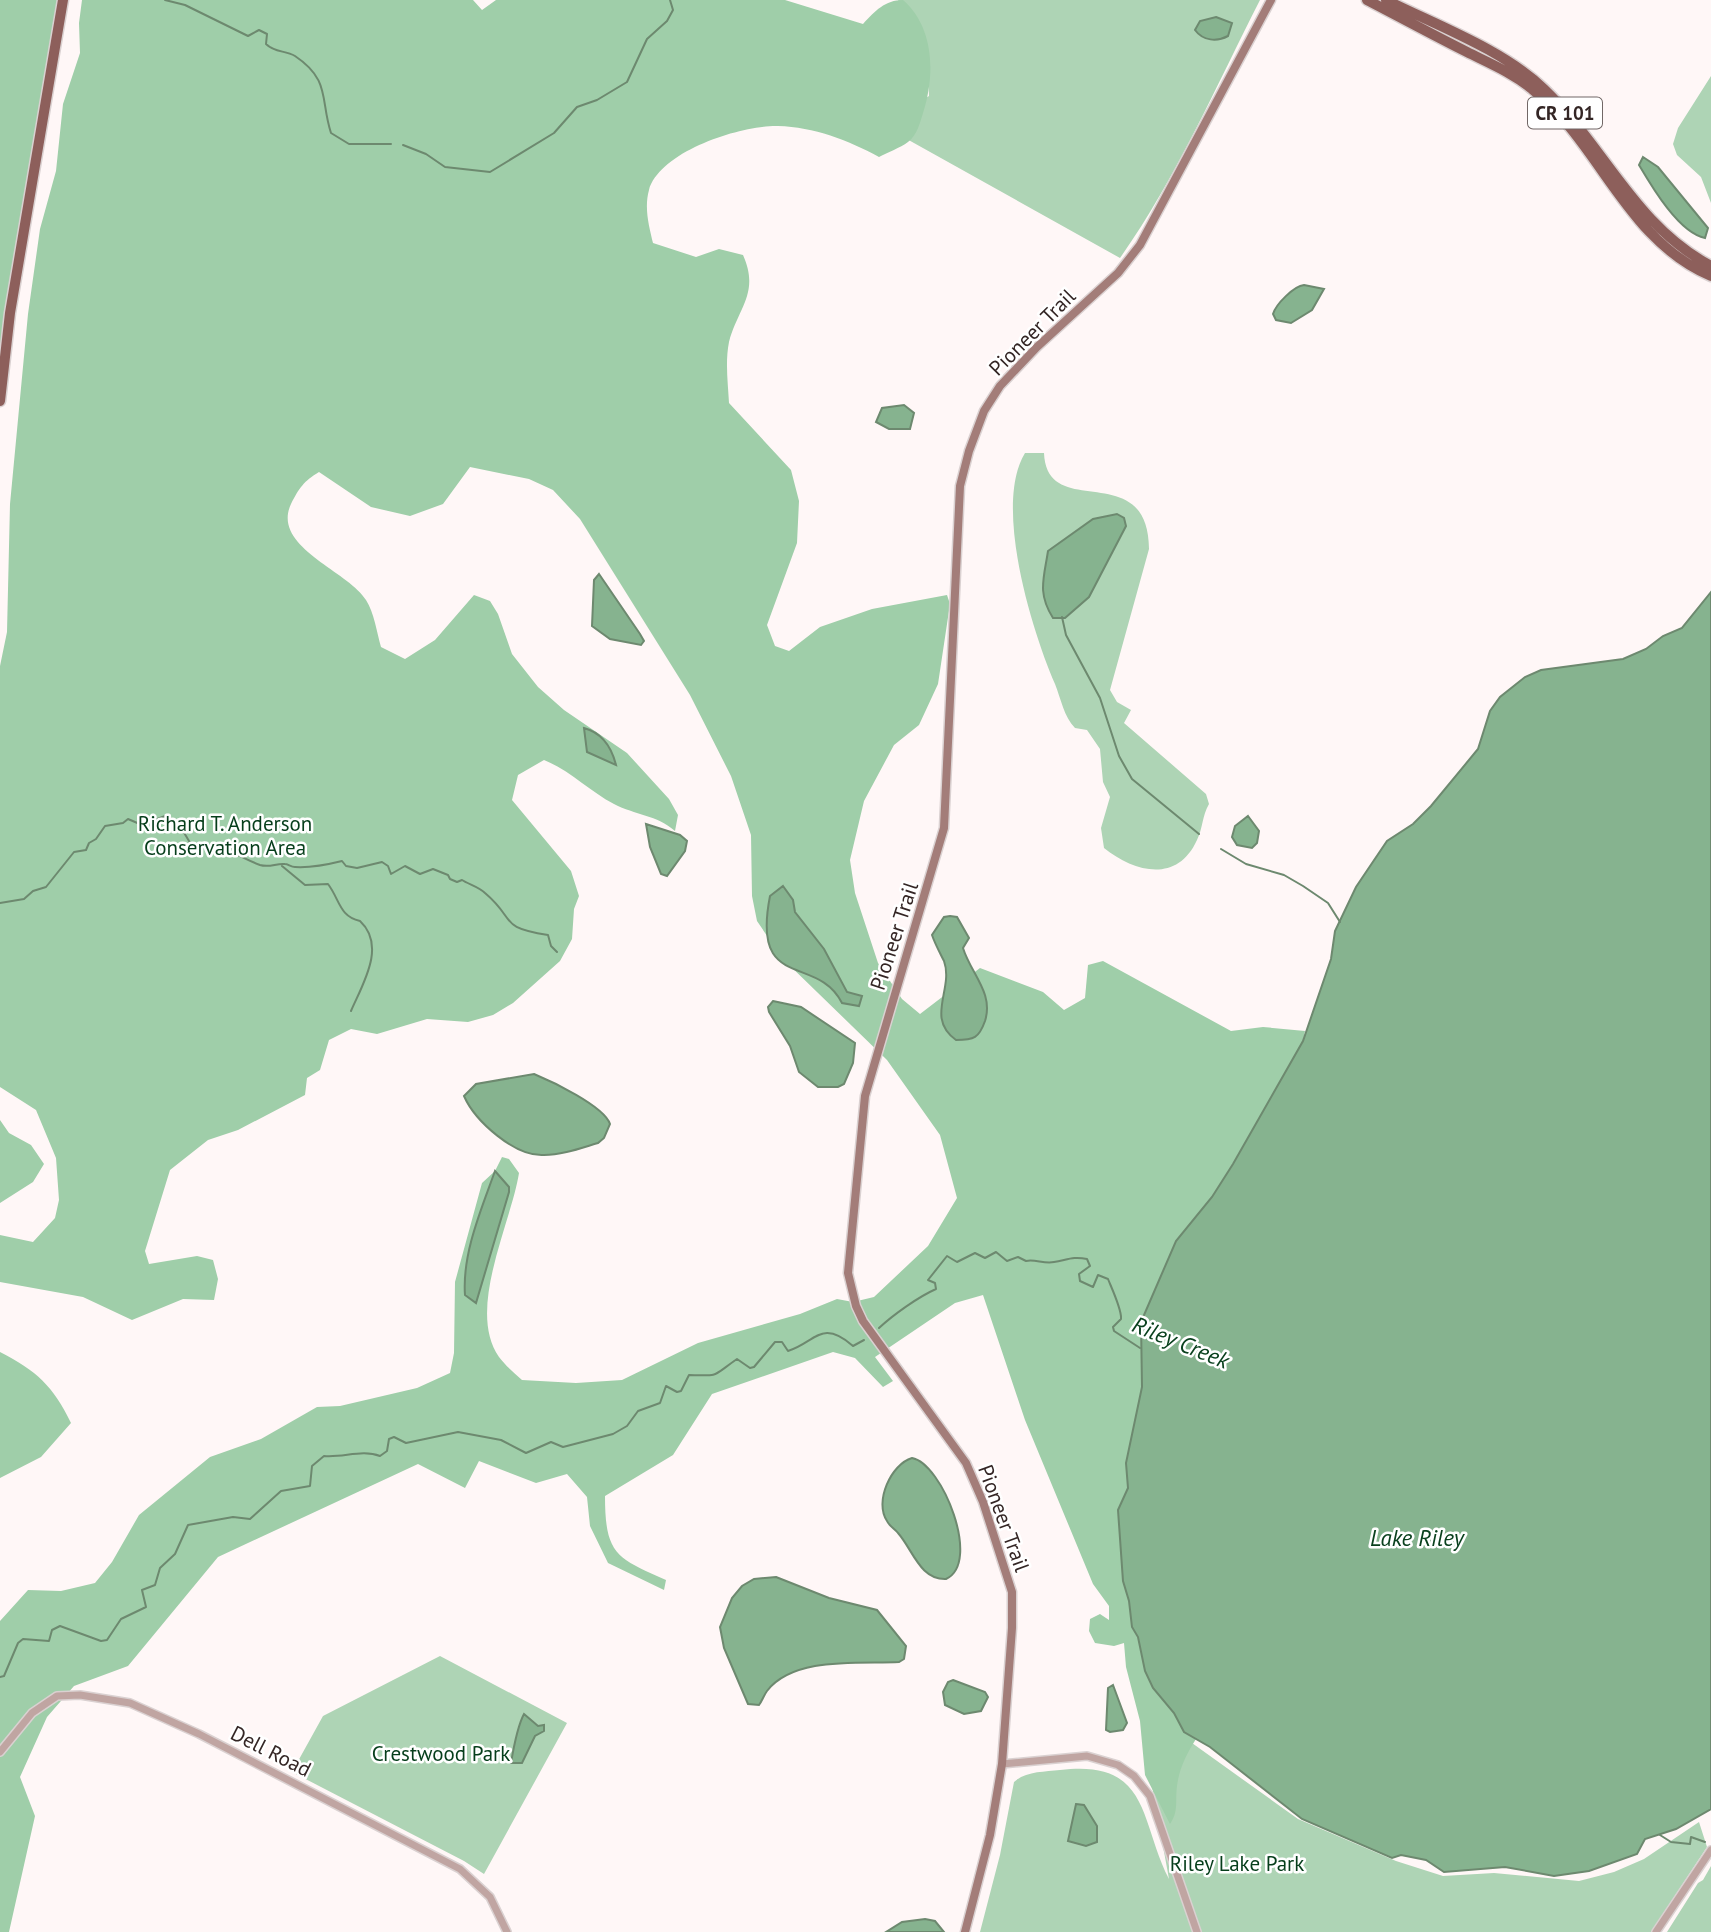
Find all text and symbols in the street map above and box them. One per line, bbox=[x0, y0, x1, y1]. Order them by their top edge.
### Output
road number: CR 101 bbox=[1528, 97, 1602, 128]
street label: Pioneer Trail bbox=[983, 283, 1081, 381]
park label: Richard T. Anderson Conservation Area bbox=[138, 810, 312, 861]
street label: Pioneer Trail bbox=[864, 879, 924, 993]
water label: Riley Creek bbox=[1128, 1309, 1235, 1375]
street label: Pioneer Trail bbox=[972, 1461, 1036, 1575]
water label: Lake Riley bbox=[1370, 1523, 1466, 1552]
street label: Dell Road bbox=[226, 1719, 316, 1783]
park label: Crestwood Park bbox=[372, 1740, 510, 1767]
park label: Riley Lake Park bbox=[1170, 1850, 1304, 1877]

